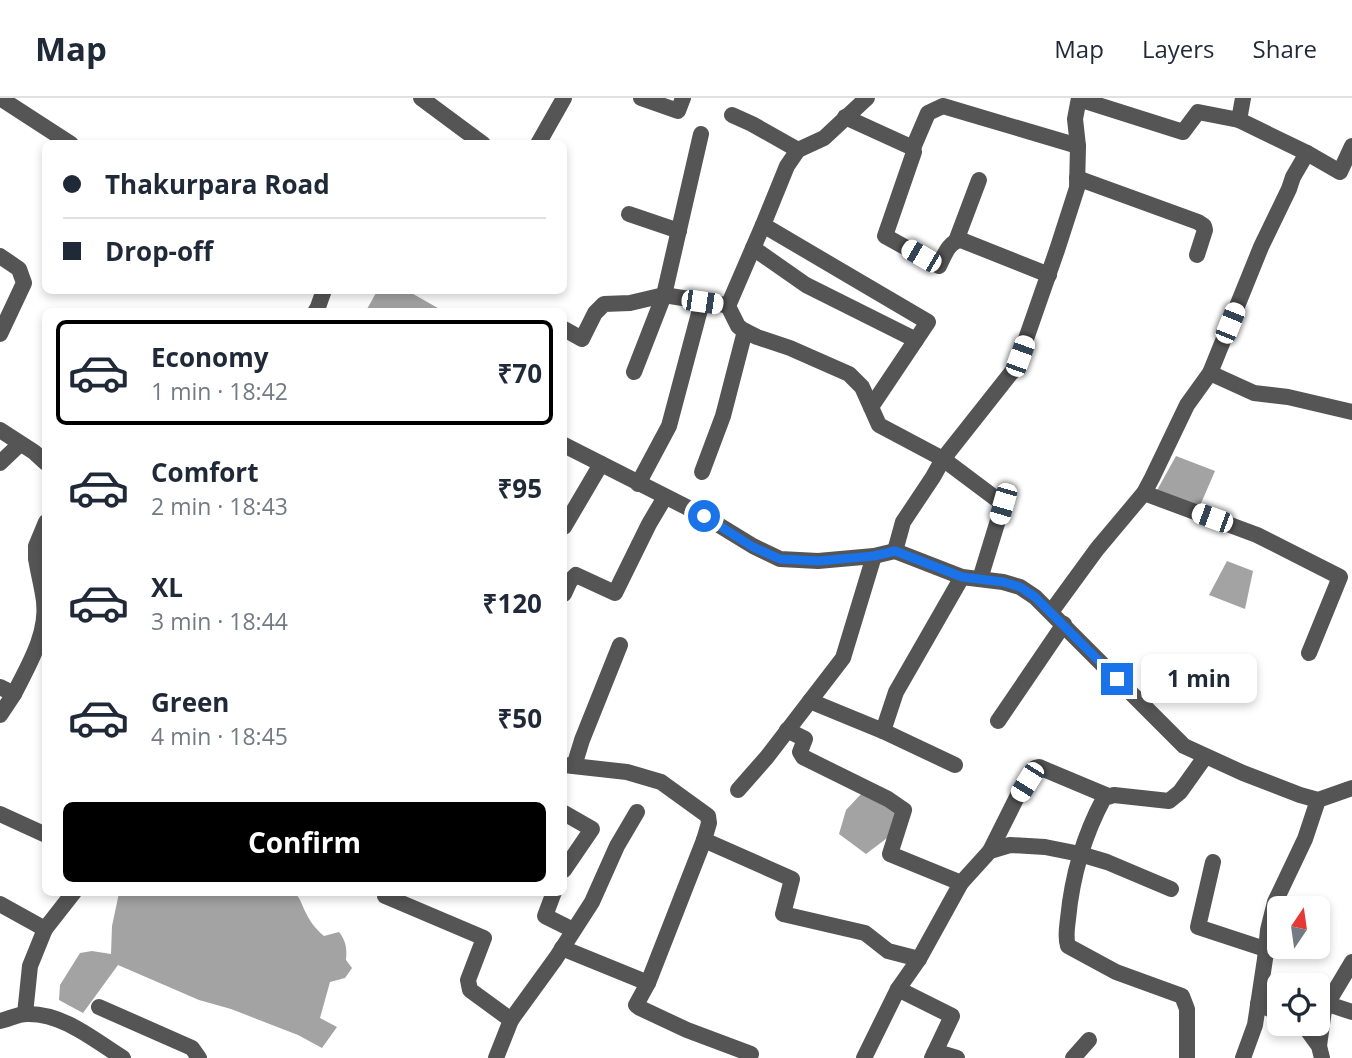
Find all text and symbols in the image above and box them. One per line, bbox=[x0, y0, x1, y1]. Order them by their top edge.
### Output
text: Map bbox=[35, 26, 107, 71]
text: Map bbox=[1054, 32, 1104, 65]
text: Layers bbox=[1142, 32, 1215, 65]
text: Share bbox=[1253, 32, 1317, 65]
text: Thakurpara Road bbox=[105, 166, 330, 202]
text: Drop-off bbox=[105, 233, 213, 269]
car bbox=[898, 236, 945, 276]
car bbox=[680, 289, 725, 315]
car bbox=[1213, 300, 1248, 346]
car bbox=[1003, 333, 1038, 379]
text: Economy bbox=[151, 339, 269, 375]
icon: car bbox=[67, 341, 130, 404]
text: ₹70 bbox=[497, 355, 542, 391]
text: 1 min · 18:42 bbox=[151, 375, 288, 407]
text: Comfort bbox=[151, 454, 258, 490]
icon: car bbox=[67, 456, 130, 519]
text: ₹95 bbox=[497, 470, 542, 506]
car bbox=[988, 481, 1019, 527]
text: 2 min · 18:43 bbox=[151, 490, 288, 522]
route start bbox=[688, 500, 720, 532]
car bbox=[1189, 501, 1236, 535]
text: XL bbox=[151, 569, 183, 605]
icon: car bbox=[67, 571, 130, 634]
text: ₹120 bbox=[483, 585, 542, 621]
text: 3 min · 18:44 bbox=[151, 605, 288, 637]
callout: 1 min bbox=[1142, 654, 1257, 704]
text: 1 min bbox=[1167, 662, 1231, 694]
route end bbox=[1101, 663, 1133, 695]
text: Green bbox=[151, 684, 229, 720]
icon: car bbox=[67, 686, 130, 749]
text: ₹50 bbox=[497, 700, 542, 736]
text: 4 min · 18:45 bbox=[151, 720, 288, 752]
car bbox=[1007, 759, 1048, 805]
button: Confirm bbox=[63, 802, 546, 882]
north arrow bbox=[1267, 896, 1330, 959]
map controls bbox=[1267, 896, 1330, 1036]
button: locate bbox=[1267, 973, 1330, 1036]

